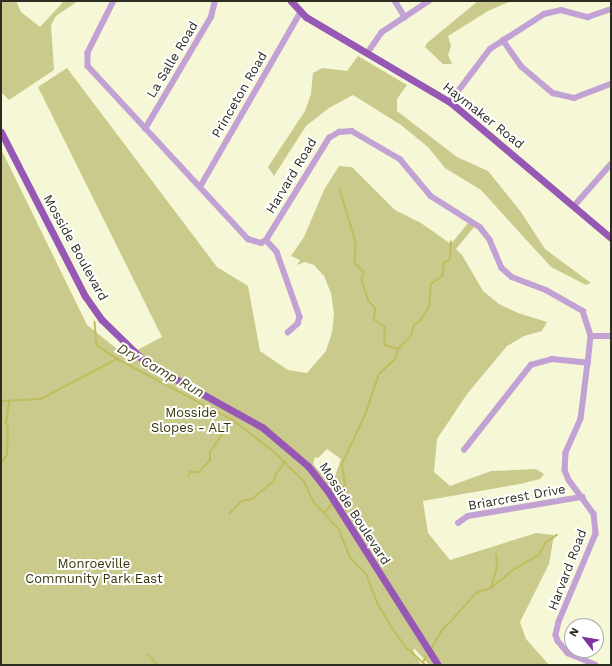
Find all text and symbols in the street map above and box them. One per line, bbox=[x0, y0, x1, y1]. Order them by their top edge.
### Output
street label: La Salle Road bbox=[144, 19, 202, 101]
street label: Princeton Road bbox=[209, 49, 271, 141]
street label: Haymaker Road bbox=[439, 79, 527, 153]
street label: Harvard Road bbox=[263, 135, 321, 217]
street label: Mosside Boulevard bbox=[39, 192, 111, 304]
water label: Dry Camp Run bbox=[115, 339, 207, 401]
park label: Mosside Slopes - ALT bbox=[151, 406, 231, 437]
street label: Mosside Boulevard bbox=[315, 460, 393, 568]
street label: Briarcrest Drive bbox=[467, 482, 567, 514]
street label: Harvard Road bbox=[545, 527, 591, 613]
park label: Monroeville Community Park East bbox=[25, 557, 163, 588]
north arrow bbox=[564, 618, 604, 658]
text: N bbox=[566, 625, 582, 639]

